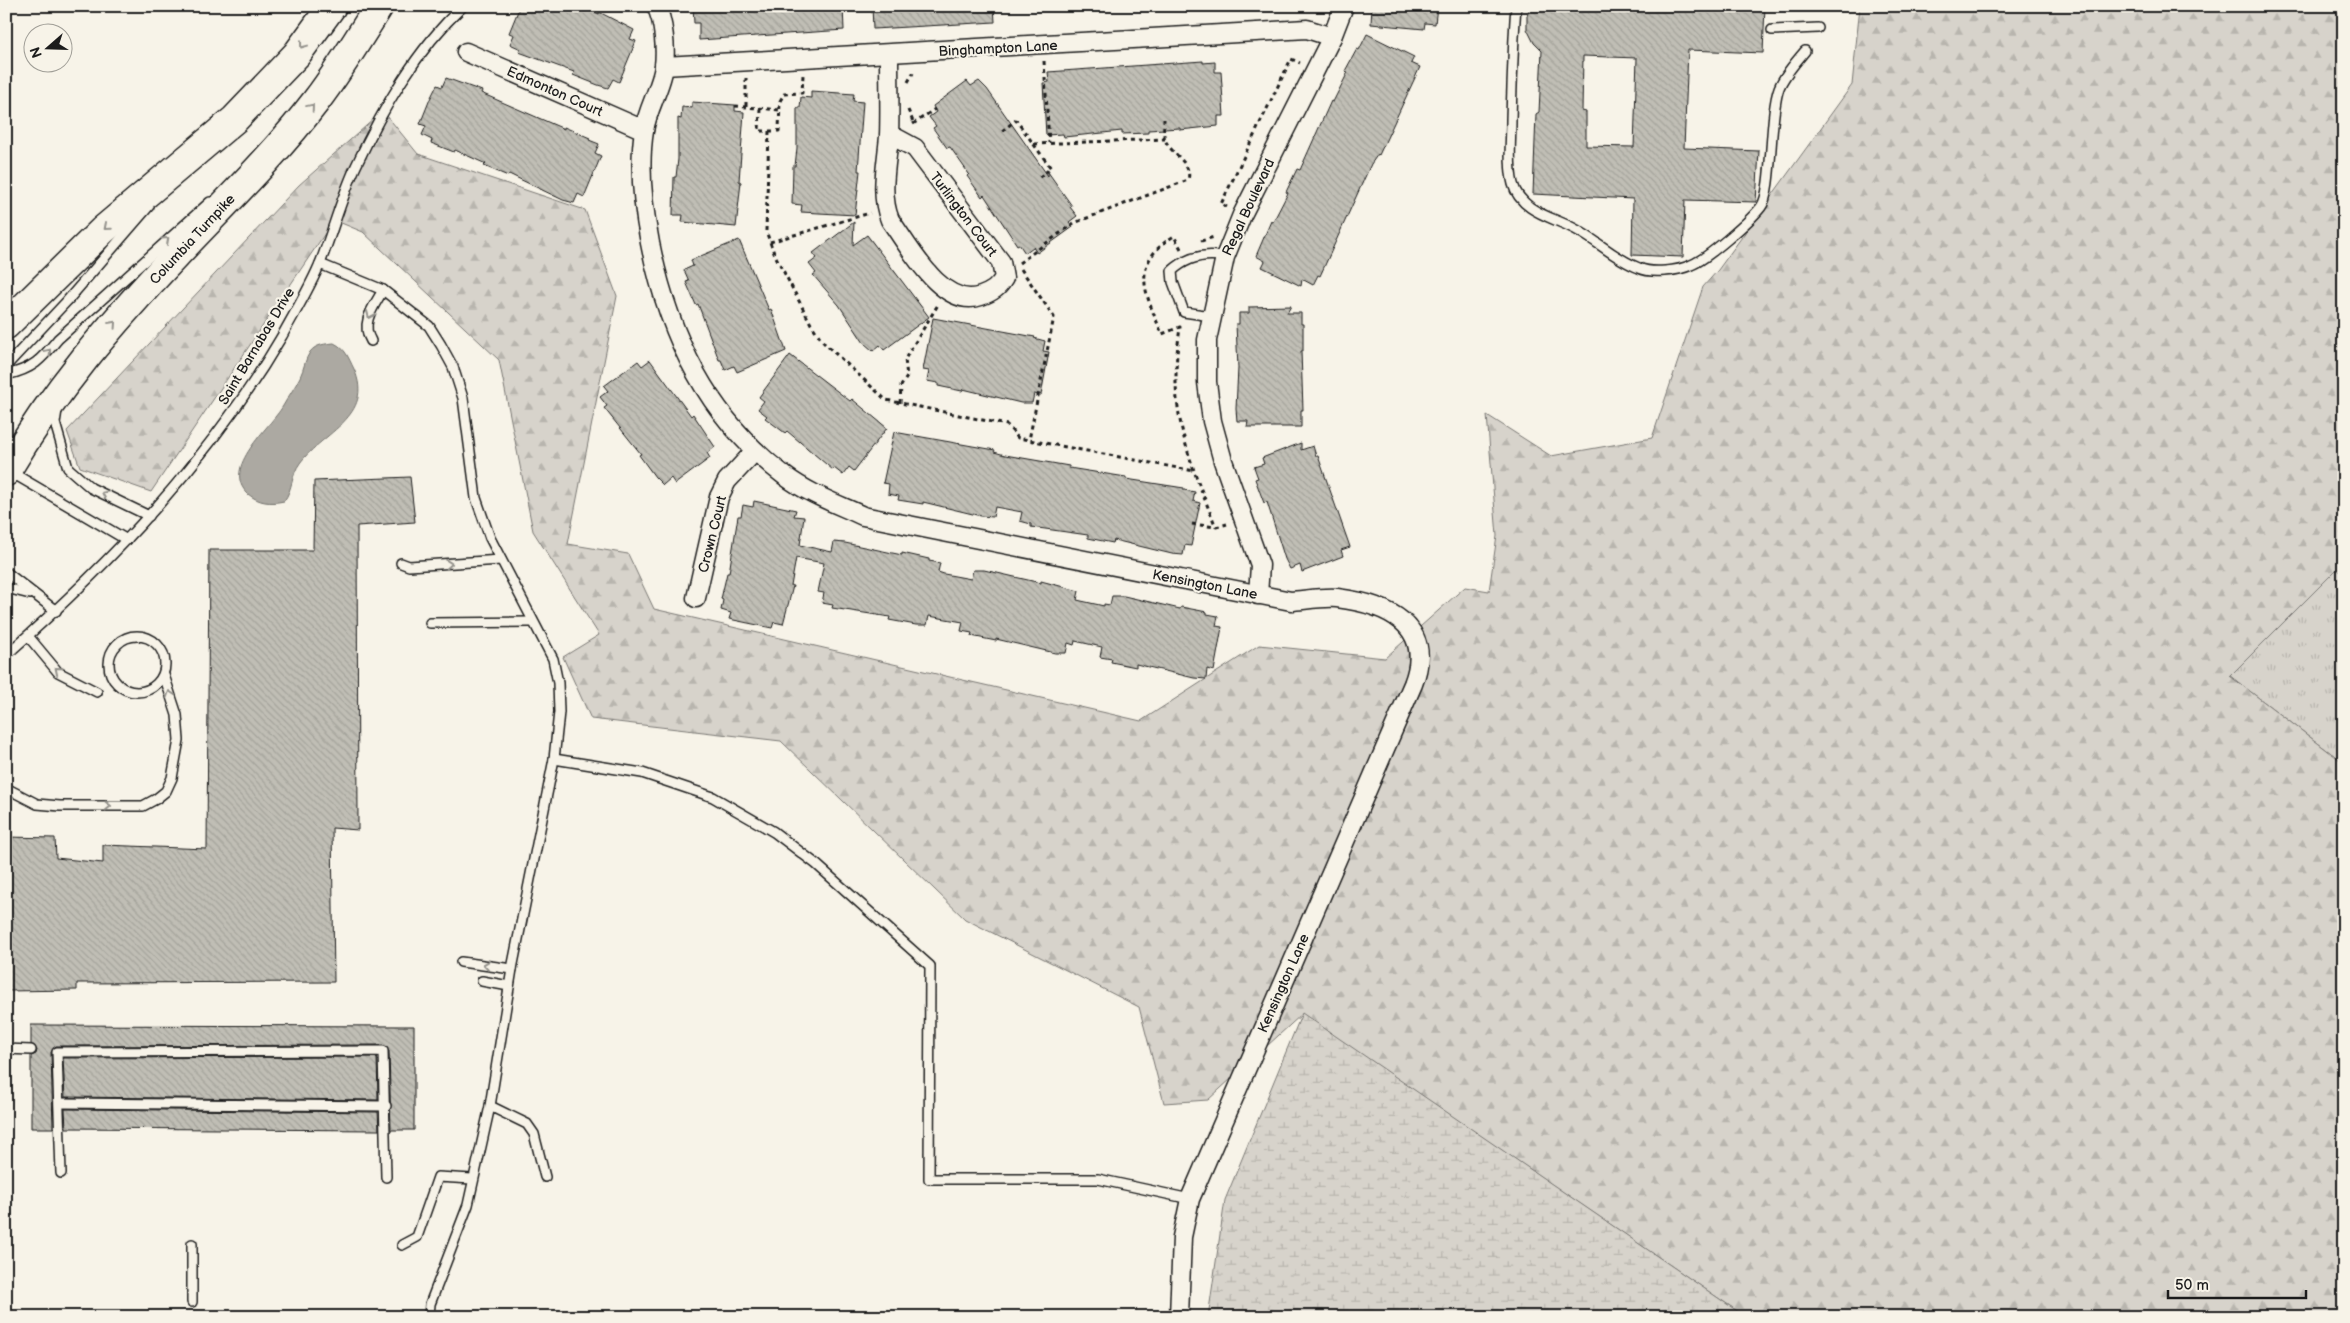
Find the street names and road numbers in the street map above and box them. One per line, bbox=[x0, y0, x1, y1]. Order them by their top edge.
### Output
street label: Binghampton Lane bbox=[938, 37, 1058, 60]
street label: Edmonton Court bbox=[504, 63, 606, 121]
street label: Regal Boulevard bbox=[1219, 156, 1278, 258]
street label: Turlington Court bbox=[926, 169, 1001, 260]
street label: Columbia Turnpike bbox=[146, 191, 239, 288]
street label: Saint Barnabas Drive bbox=[215, 285, 298, 408]
street label: Crown Court bbox=[695, 493, 730, 574]
street label: Kensington Lane bbox=[1151, 566, 1259, 603]
street label: Kensington Lane bbox=[1254, 931, 1313, 1035]

